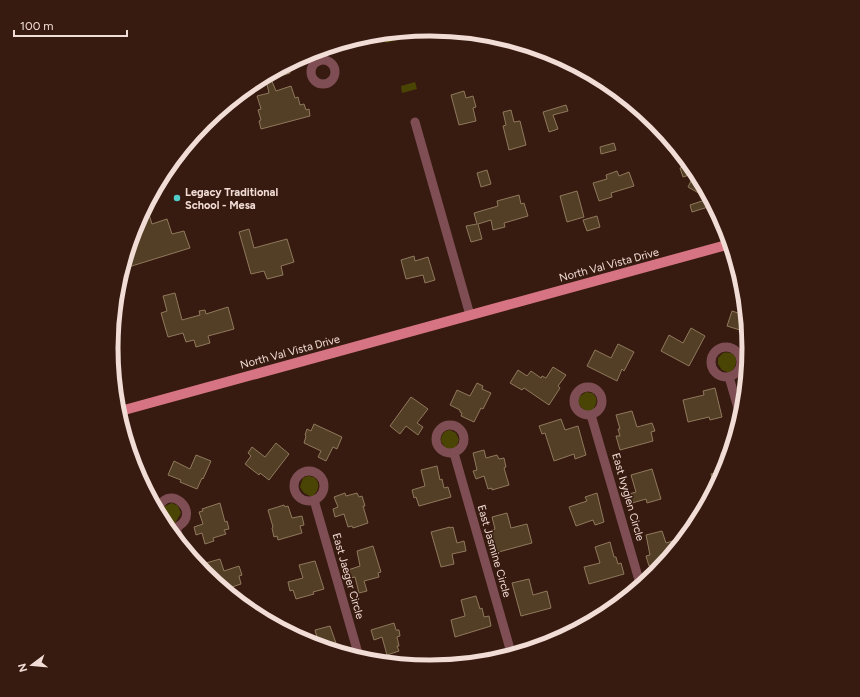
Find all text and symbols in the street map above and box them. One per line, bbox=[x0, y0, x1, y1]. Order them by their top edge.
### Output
scale bar bbox=[14, 12, 127, 38]
text: 100 m bbox=[20, 19, 54, 33]
place label: Legacy Traditional School - Mesa bbox=[185, 186, 278, 212]
marker: Legacy Traditional School - Mesa bbox=[172, 193, 182, 203]
street label: North Val Vista Drive bbox=[558, 245, 660, 285]
street label: North Val Vista Drive bbox=[239, 332, 341, 372]
street label: East Ivyglen Circle bbox=[609, 452, 647, 542]
street label: East Jasmine Circle bbox=[475, 503, 513, 599]
street label: East Jaeger Circle bbox=[330, 531, 366, 621]
north arrow bbox=[12, 645, 52, 685]
text: N bbox=[15, 662, 30, 674]

